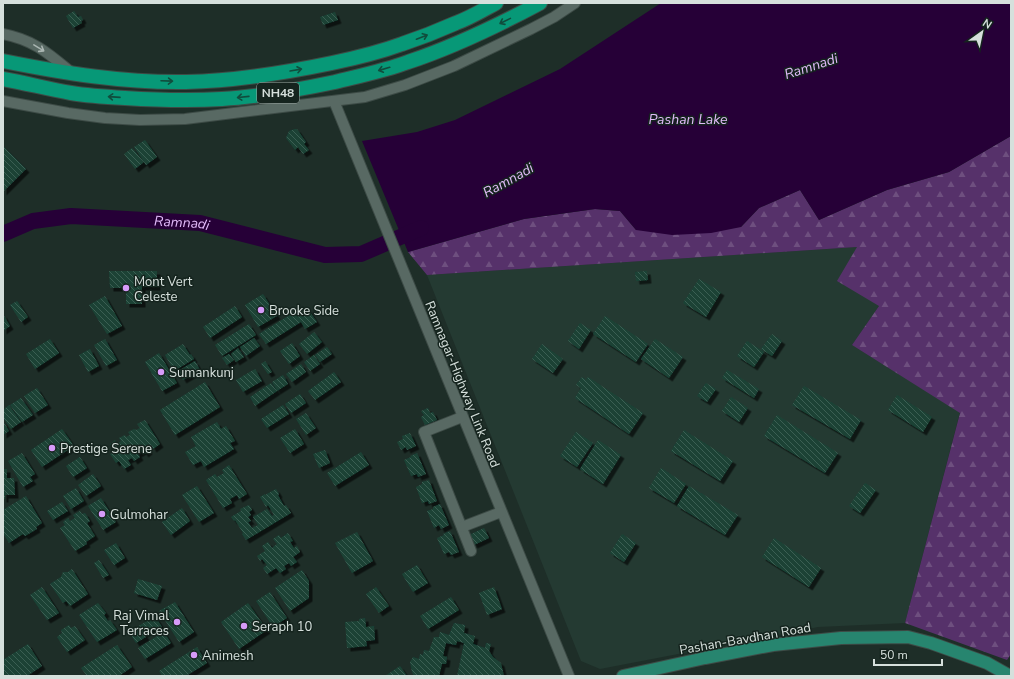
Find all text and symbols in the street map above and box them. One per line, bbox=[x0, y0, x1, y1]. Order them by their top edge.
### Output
north arrow bbox=[962, 12, 1002, 52]
text: N bbox=[980, 16, 995, 33]
one-way arrow bbox=[499, 18, 511, 25]
one-way arrow bbox=[415, 32, 427, 40]
one-way arrow bbox=[33, 44, 45, 52]
water label: Ramnadi bbox=[782, 49, 841, 84]
one-way arrow bbox=[290, 66, 303, 74]
one-way arrow bbox=[378, 66, 391, 73]
one-way arrow bbox=[160, 77, 173, 85]
road number: NH48 bbox=[257, 83, 299, 103]
one-way arrow bbox=[237, 93, 250, 101]
one-way arrow bbox=[108, 94, 121, 101]
water label: Pashan Lake bbox=[649, 110, 728, 129]
water label: Ramnadi bbox=[479, 158, 538, 202]
water label: Ramnadi bbox=[154, 212, 212, 235]
place label: Mont Vert Celeste bbox=[134, 273, 193, 306]
marker: Mont Vert Celeste bbox=[121, 283, 131, 293]
street label: Ramnagar-Highway Link Road bbox=[420, 298, 504, 470]
place label: Brooke Side bbox=[269, 302, 339, 320]
marker: Brooke Side bbox=[256, 305, 266, 315]
place label: Sumankunj bbox=[169, 364, 234, 382]
marker: Sumankunj bbox=[156, 367, 166, 377]
place label: Prestige Serene bbox=[60, 440, 152, 458]
marker: Prestige Serene bbox=[47, 443, 57, 453]
place label: Gulmohar bbox=[110, 506, 168, 524]
marker: Gulmohar bbox=[97, 509, 107, 519]
place label: Raj Vimal Terraces bbox=[113, 607, 169, 640]
marker: Raj Vimal Terraces bbox=[172, 617, 182, 627]
place label: Seraph 10 bbox=[252, 618, 312, 636]
street label: Pashan-Bavdhan Road bbox=[678, 619, 812, 659]
marker: Seraph 10 bbox=[239, 621, 249, 631]
scale bar bbox=[874, 641, 942, 667]
place label: Animesh bbox=[202, 647, 254, 665]
text: 50 m bbox=[880, 647, 908, 663]
marker: Animesh bbox=[189, 650, 199, 660]

